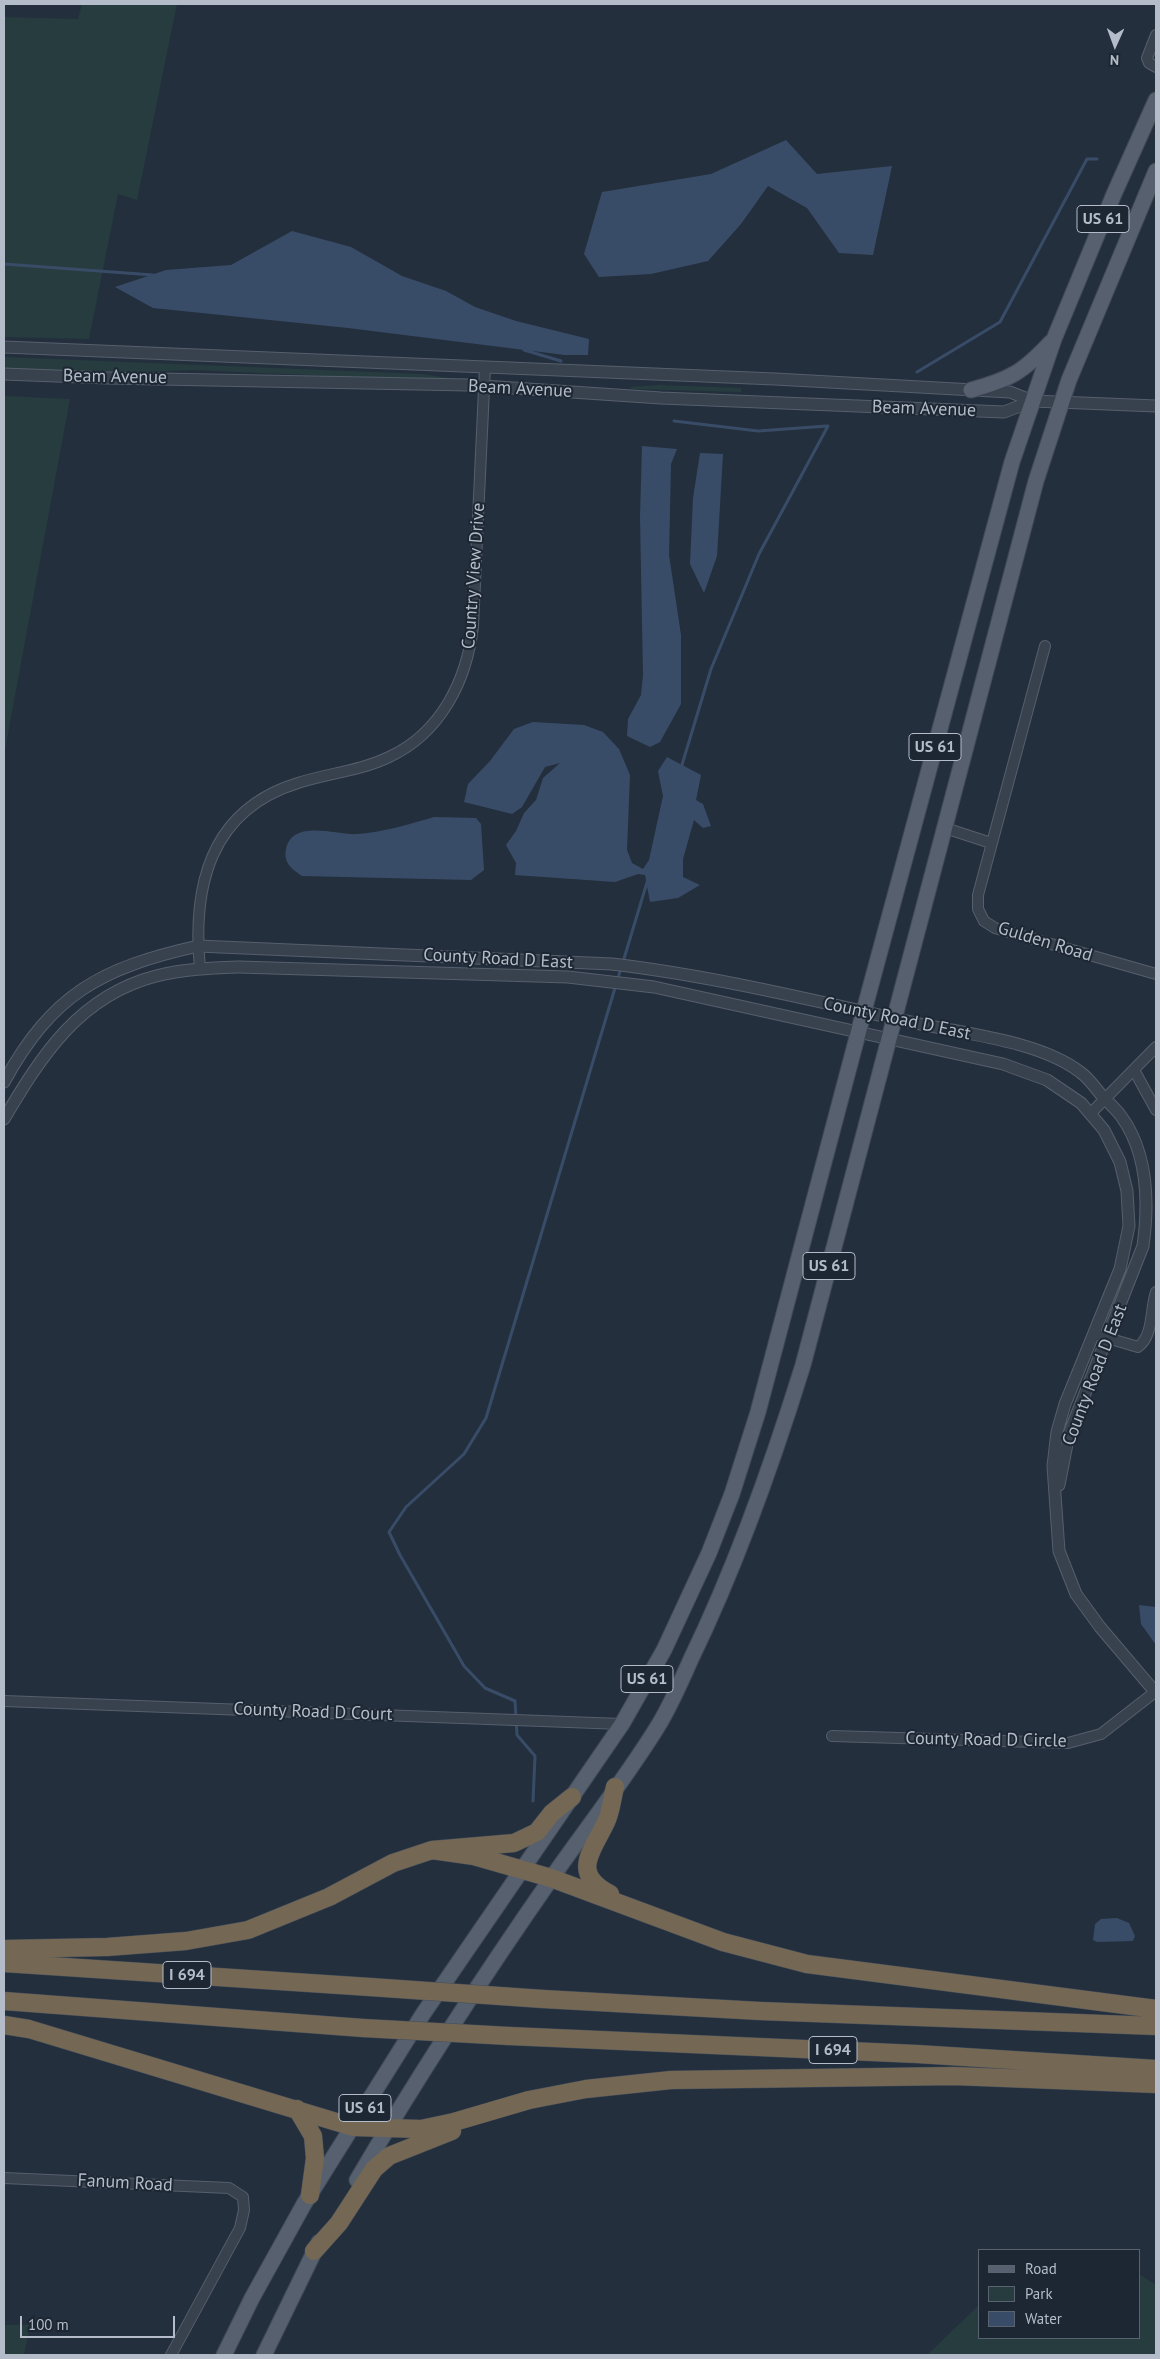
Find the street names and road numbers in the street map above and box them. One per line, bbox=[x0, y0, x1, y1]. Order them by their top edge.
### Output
road number: US 61 bbox=[1077, 205, 1129, 232]
street label: Beam Avenue bbox=[63, 365, 167, 389]
street label: Beam Avenue bbox=[467, 375, 573, 403]
street label: Beam Avenue bbox=[872, 396, 976, 422]
street label: Country View Drive bbox=[458, 502, 490, 650]
road number: US 61 bbox=[909, 734, 961, 760]
street label: Gulden Road bbox=[995, 917, 1095, 967]
street label: County Road D East bbox=[423, 944, 573, 974]
street label: County Road D East bbox=[821, 993, 973, 1045]
road number: US 61 bbox=[803, 1252, 855, 1280]
street label: County Road D East bbox=[1058, 1301, 1132, 1449]
road number: US 61 bbox=[621, 1666, 673, 1692]
street label: County Road D Court bbox=[233, 1698, 393, 1726]
street label: County Road D Circle bbox=[905, 1728, 1067, 1752]
road number: I 694 bbox=[163, 1962, 211, 1988]
road number: I 694 bbox=[809, 2036, 857, 2064]
road number: US 61 bbox=[339, 2094, 391, 2122]
street label: Fanum Road bbox=[77, 2170, 173, 2196]

